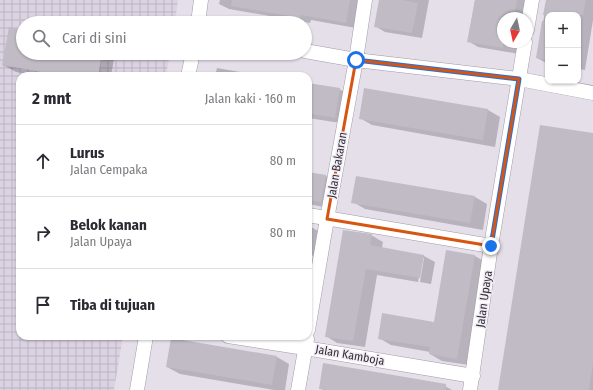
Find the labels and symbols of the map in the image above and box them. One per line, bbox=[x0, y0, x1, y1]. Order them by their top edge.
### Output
north arrow bbox=[497, 12, 533, 48]
route start bbox=[347, 51, 365, 69]
street label: Jalan Bakaran bbox=[324, 131, 350, 199]
route end bbox=[482, 237, 500, 255]
street label: Jalan Upaya bbox=[473, 270, 495, 328]
street label: Jalan Kamboja bbox=[314, 342, 386, 368]

